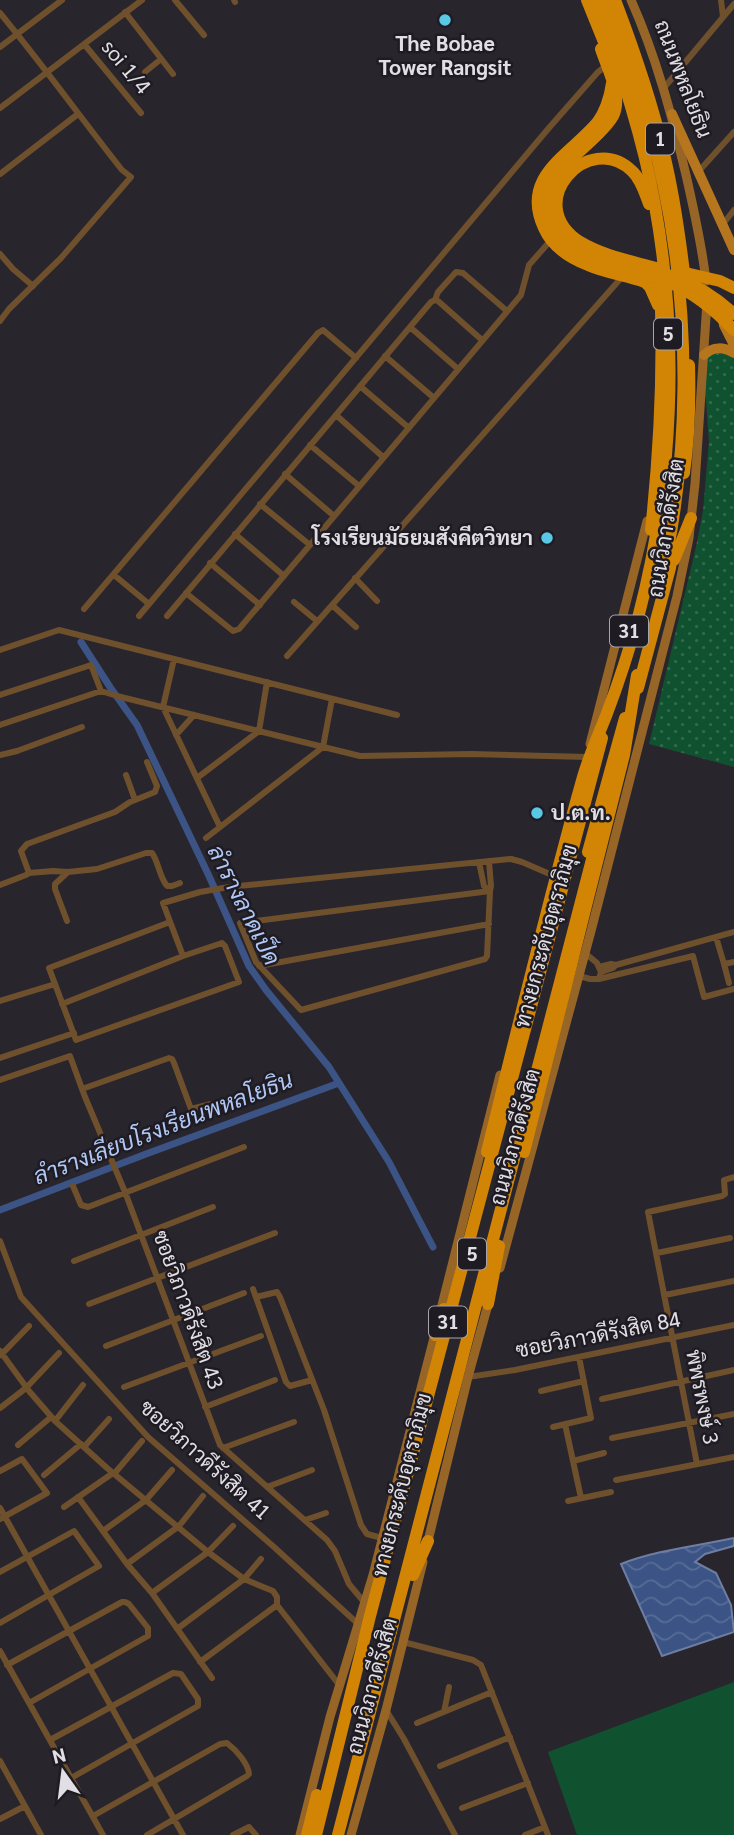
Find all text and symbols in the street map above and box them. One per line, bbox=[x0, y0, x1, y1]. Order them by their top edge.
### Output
marker: The Bobae Tower Rangsit bbox=[437, 12, 453, 28]
street label: ถนนพหลโยธิน bbox=[650, 16, 719, 141]
place label: The Bobae Tower Rangsit bbox=[378, 29, 512, 80]
street label: soi 1/4 bbox=[97, 33, 158, 99]
road number: 1 bbox=[646, 124, 674, 154]
road number: 5 bbox=[654, 318, 682, 350]
street label: ถนนวิภาวดีรังสิต bbox=[640, 456, 689, 599]
place label: โรงเรียนมัธยมสังคีตวิทยา bbox=[310, 523, 533, 550]
marker: โรงเรียนมัธยมสังคีตวิทยา bbox=[539, 530, 555, 546]
road number: 31 bbox=[610, 616, 648, 646]
place label: ป.ต.ท. bbox=[551, 798, 611, 825]
marker: ป.ต.ท. bbox=[529, 805, 545, 821]
water label: ลำรางลาดเป็ด bbox=[203, 839, 289, 969]
street label: ทางยกระดับอุตราภิมุข bbox=[507, 841, 584, 1031]
water label: ลำรางเลียบโรงเรียนพหลโยธิน bbox=[28, 1063, 297, 1190]
street label: ถนนวิภาวดีรังสิต bbox=[482, 1065, 545, 1208]
street label: ซอยวิภาวดีรังสิต 43 bbox=[148, 1226, 231, 1393]
road number: 5 bbox=[458, 1238, 486, 1270]
street label: ซอยวิภาวดีรังสิต 84 bbox=[513, 1304, 682, 1363]
road number: 31 bbox=[429, 1306, 467, 1338]
street label: พิพรพงษ์ 3 bbox=[681, 1347, 726, 1446]
street label: ทางยกระดับอุตราภิมุข bbox=[365, 1390, 438, 1580]
street label: ซอยวิภาวดีรังสิต 41 bbox=[135, 1393, 277, 1525]
street label: ถนนวิภาวดีรังสิต bbox=[339, 1614, 402, 1757]
north arrow bbox=[28, 1737, 98, 1807]
text: N bbox=[49, 1741, 68, 1768]

